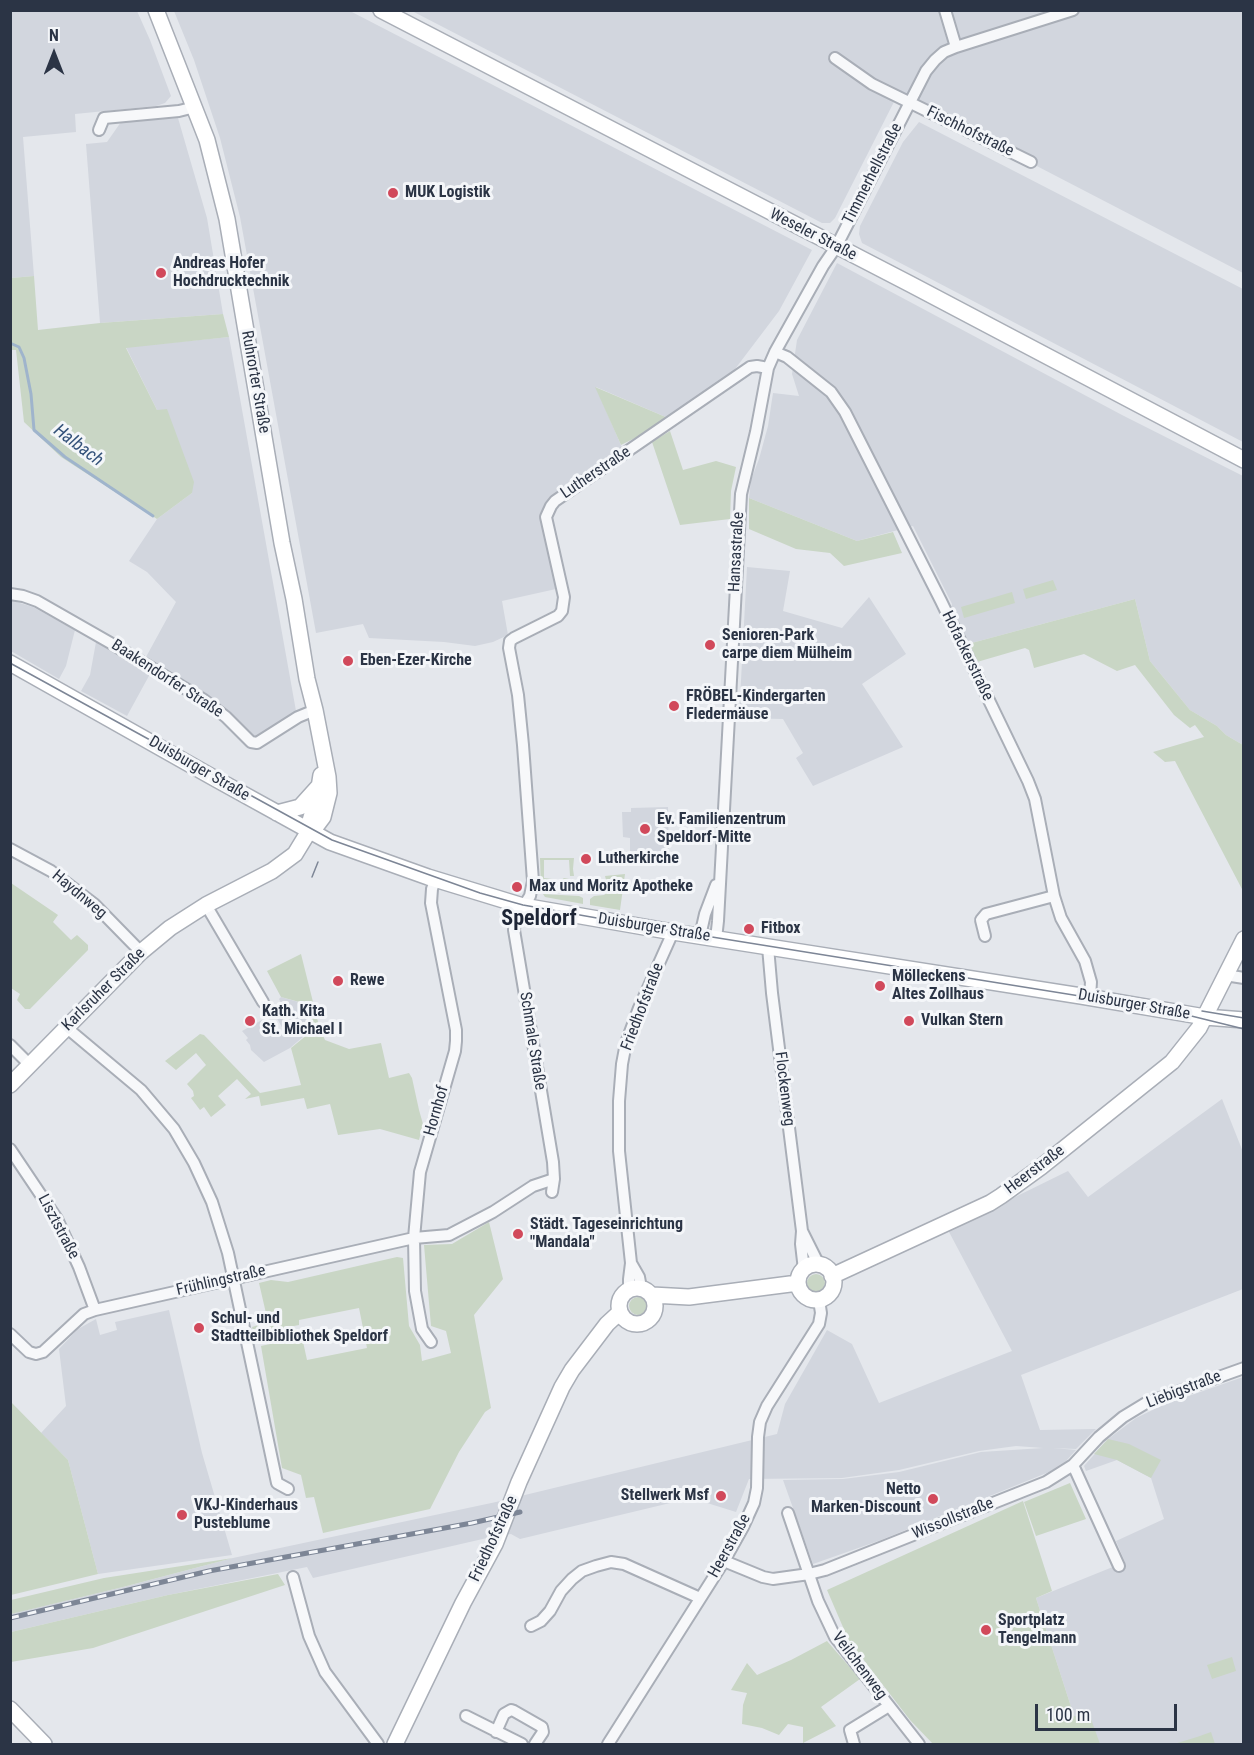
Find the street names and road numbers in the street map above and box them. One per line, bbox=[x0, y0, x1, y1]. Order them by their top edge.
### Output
street label: Fischhofstraße bbox=[923, 103, 1017, 161]
street label: Timmerhellstraße bbox=[839, 120, 907, 228]
street label: Weseler Straße bbox=[766, 205, 860, 265]
street label: Ruhrorter Straße bbox=[237, 329, 273, 435]
street label: Lutherstraße bbox=[557, 443, 635, 503]
street label: Hansastraße bbox=[725, 511, 749, 593]
street label: Hofackerstraße bbox=[937, 608, 997, 704]
street label: Baakendorfer Straße bbox=[108, 636, 226, 722]
street label: Duisburger Straße bbox=[145, 732, 253, 806]
street label: Haydnweg bbox=[48, 867, 110, 923]
street label: Duisburger Straße bbox=[597, 910, 711, 946]
street label: Karlsruher Straße bbox=[58, 944, 150, 1036]
street label: Friedhofstraße bbox=[617, 960, 669, 1054]
street label: Duisburger Straße bbox=[1077, 986, 1191, 1024]
street label: Schmale Straße bbox=[515, 991, 549, 1091]
street label: Flockenweg bbox=[770, 1051, 798, 1127]
street label: Hornhof bbox=[421, 1084, 453, 1138]
street label: Heerstraße bbox=[1001, 1141, 1069, 1199]
street label: Lisztstraße bbox=[33, 1191, 83, 1263]
street label: Frühlingstraße bbox=[175, 1261, 267, 1301]
street label: Liebigstraße bbox=[1144, 1367, 1224, 1413]
street label: Friedhofstraße bbox=[466, 1493, 522, 1585]
street label: Wissollstraße bbox=[910, 1494, 996, 1544]
street label: Heerstraße bbox=[705, 1511, 755, 1581]
street label: Veilchenweg bbox=[827, 1628, 891, 1704]

